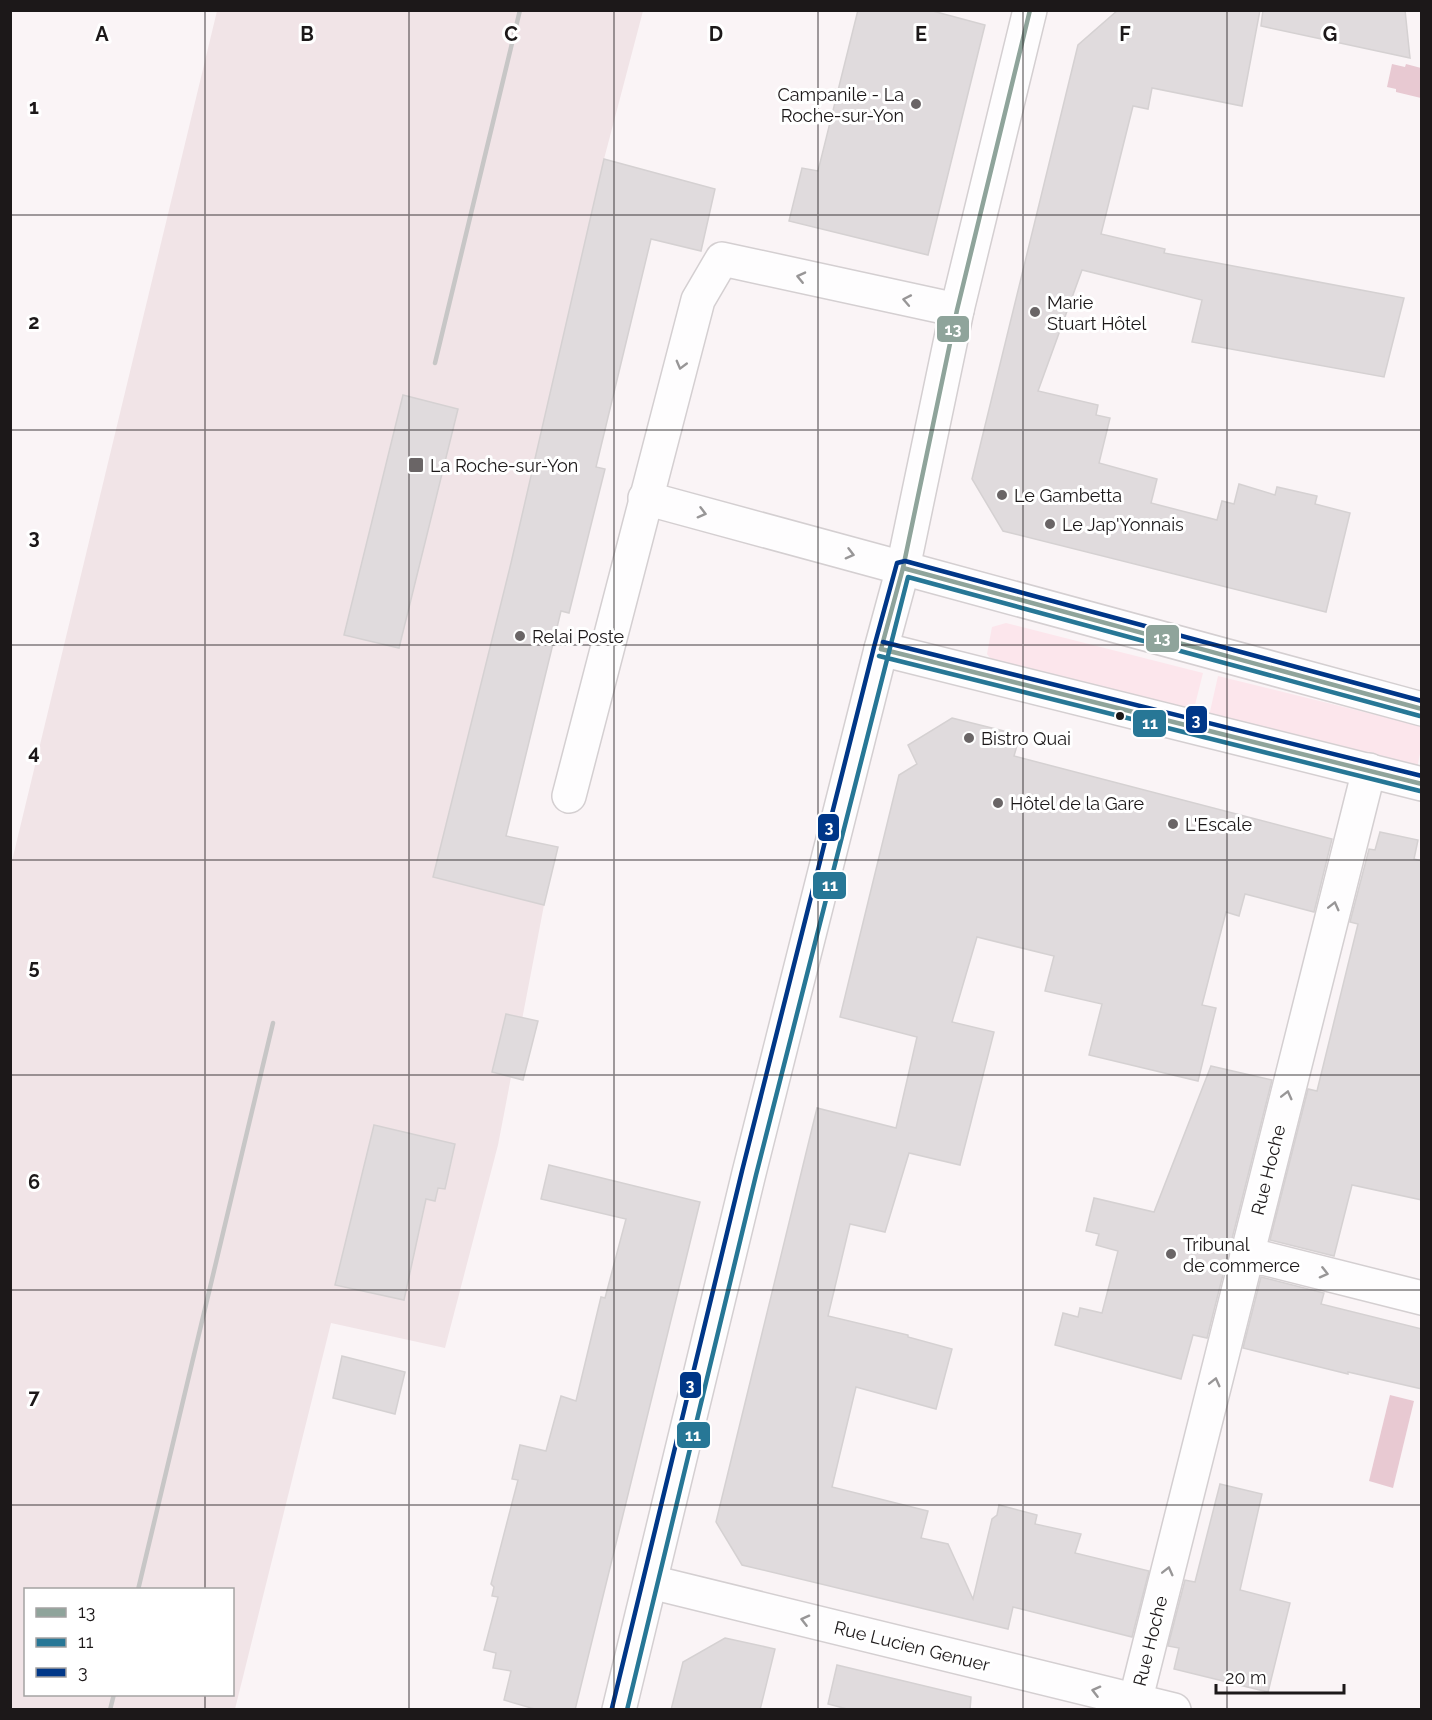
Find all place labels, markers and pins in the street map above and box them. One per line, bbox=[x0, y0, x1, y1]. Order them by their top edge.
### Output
place label: Campanile - La Roche-sur-Yon bbox=[777, 84, 904, 126]
marker: Campanile - La Roche-sur-Yon bbox=[909, 97, 923, 111]
place label: Marie Stuart Hôtel bbox=[1047, 292, 1146, 334]
marker: Marie Stuart Hôtel bbox=[1028, 305, 1042, 319]
place label: La Roche-sur-Yon bbox=[430, 455, 578, 476]
marker: La Roche-sur-Yon bbox=[407, 456, 425, 474]
place label: Le Gambetta bbox=[1014, 485, 1122, 506]
marker: Le Gambetta bbox=[995, 488, 1009, 502]
place label: Le Jap'Yonnais bbox=[1062, 514, 1184, 535]
marker: Le Jap'Yonnais bbox=[1043, 517, 1057, 531]
place label: Relai Poste bbox=[532, 626, 625, 647]
marker: Relai Poste bbox=[513, 629, 527, 643]
unlabelled marker bbox=[1114, 710, 1126, 722]
place label: Bistro Quai bbox=[981, 728, 1071, 749]
marker: Bistro Quai bbox=[962, 731, 976, 745]
place label: Hôtel de la Gare bbox=[1010, 793, 1144, 814]
marker: Hôtel de la Gare bbox=[991, 796, 1005, 810]
place label: L'Escale bbox=[1185, 814, 1252, 835]
marker: L'Escale bbox=[1166, 817, 1180, 831]
place label: Tribunal de commerce bbox=[1183, 1234, 1300, 1276]
marker: Tribunal de commerce bbox=[1164, 1247, 1178, 1261]

